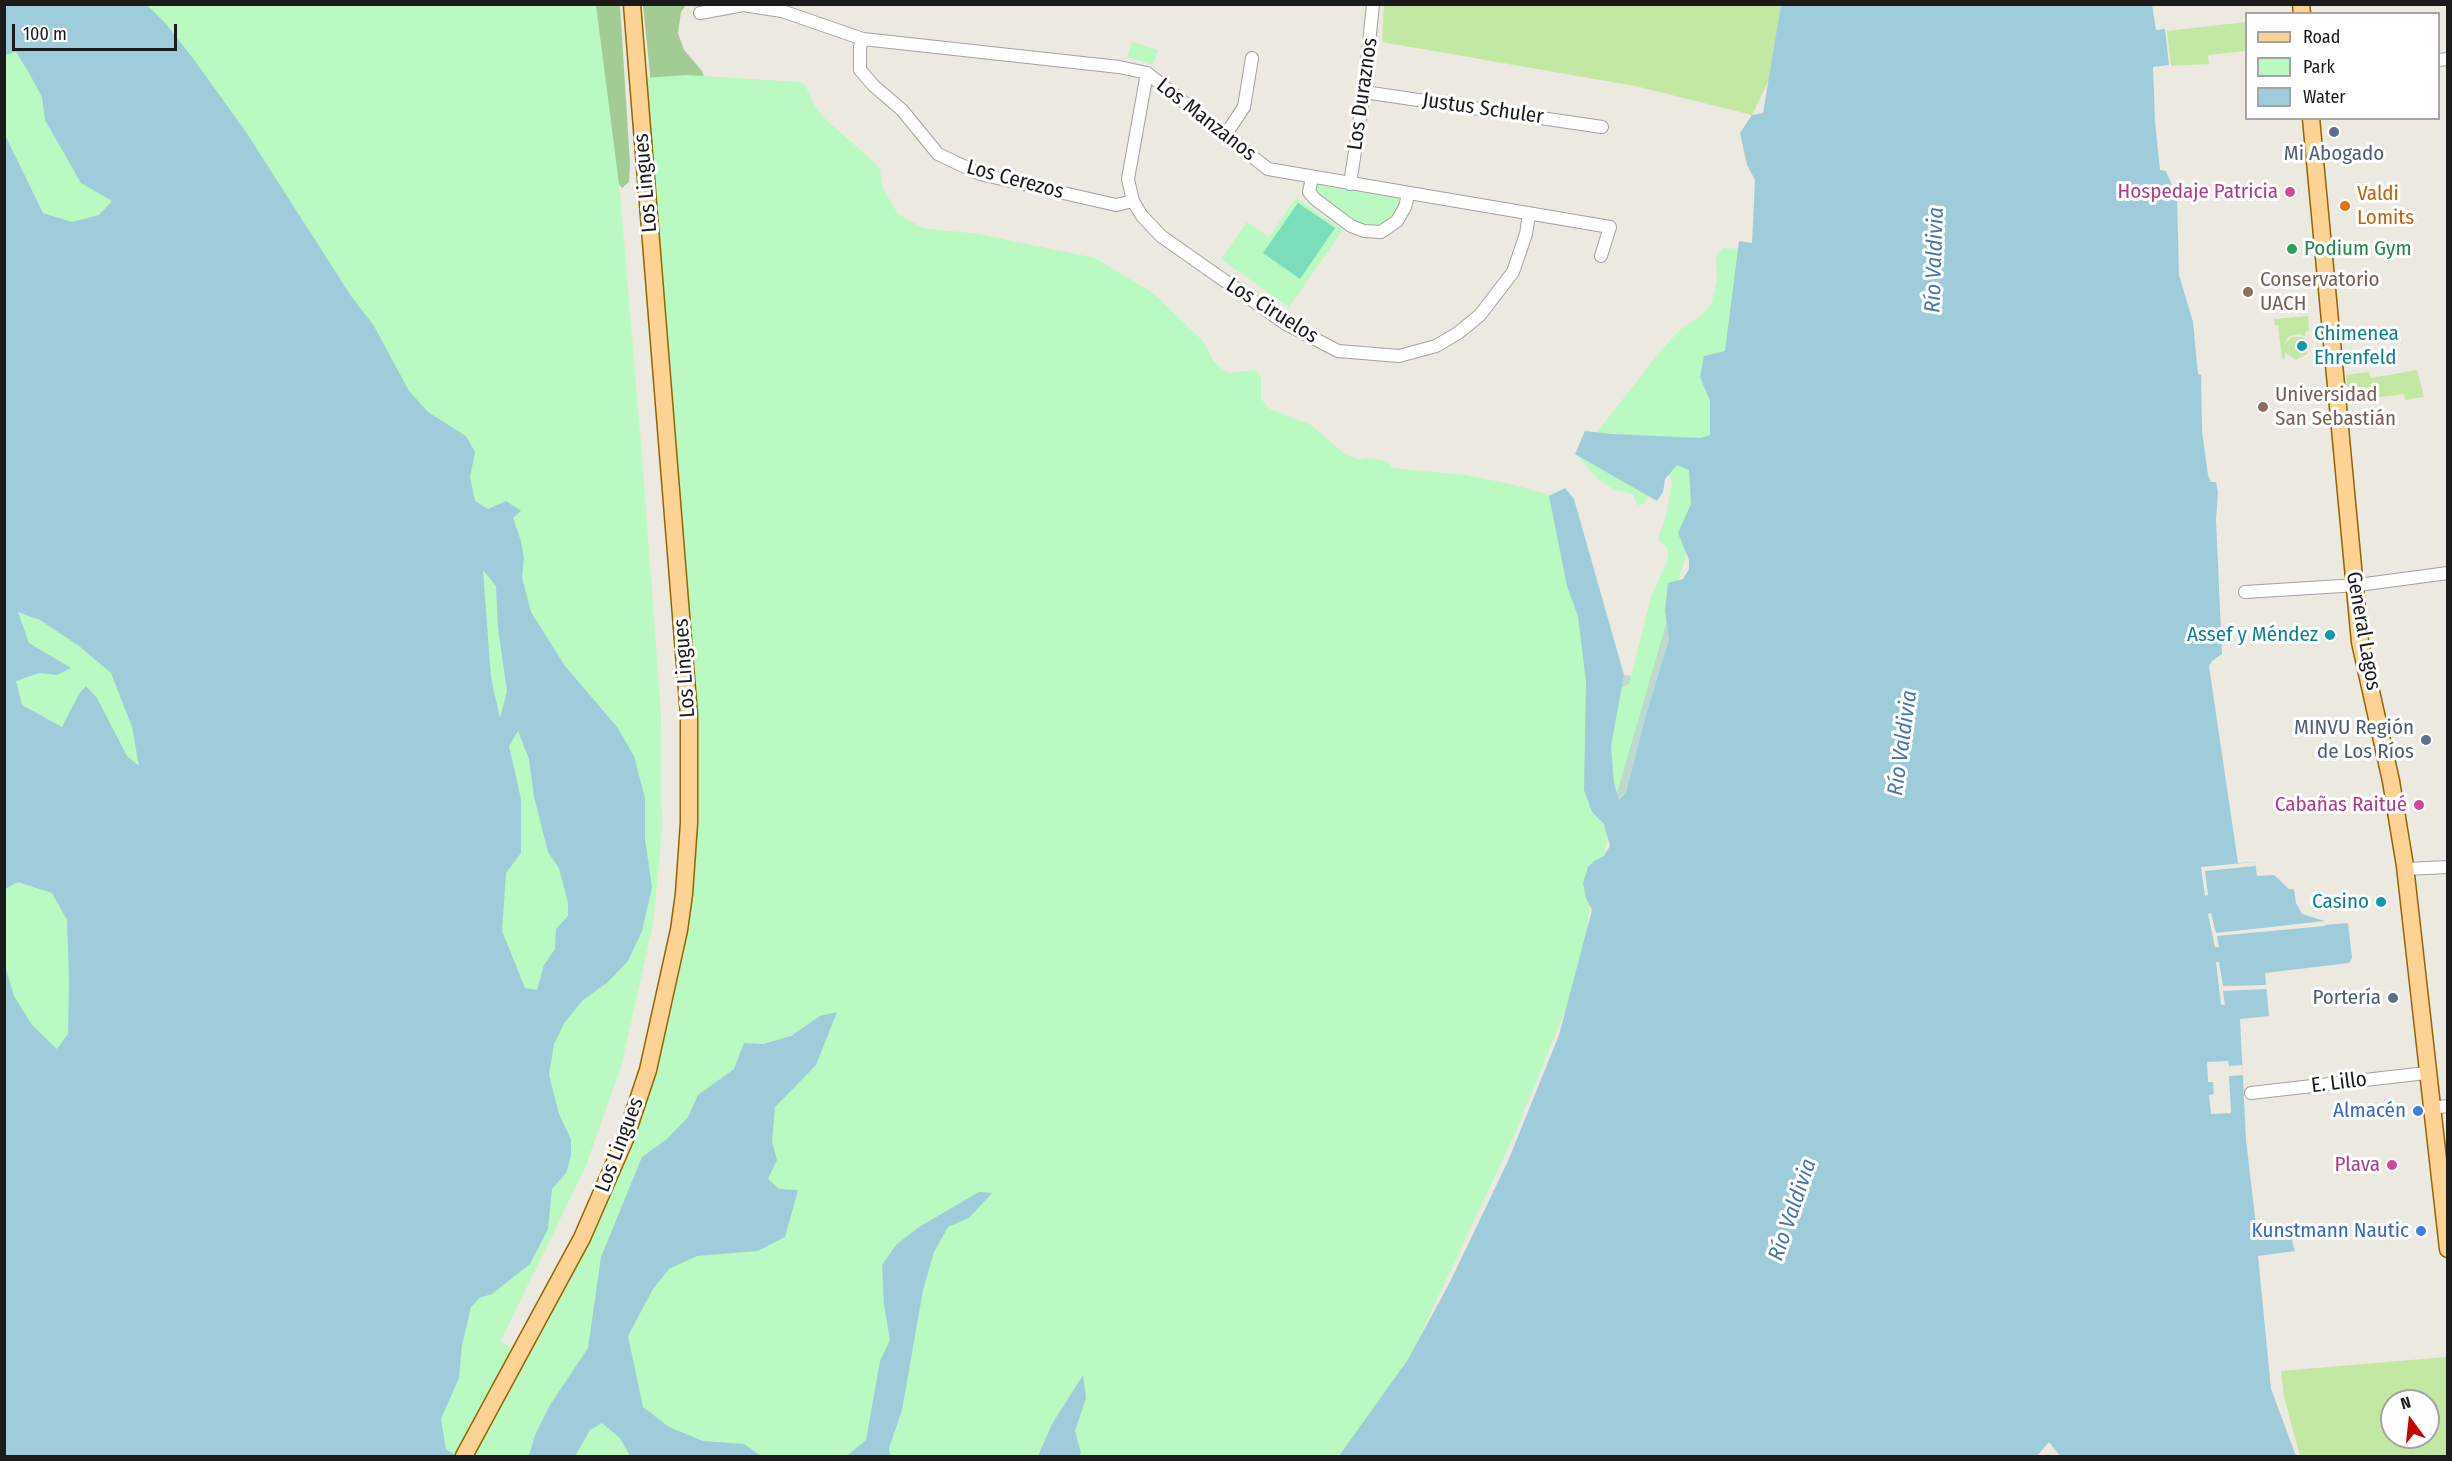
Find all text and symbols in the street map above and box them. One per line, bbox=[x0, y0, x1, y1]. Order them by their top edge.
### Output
scale bar bbox=[15, 12, 180, 50]
legend bbox=[2245, 12, 2440, 120]
text: 100 m bbox=[23, 23, 67, 45]
text: Road bbox=[2303, 26, 2340, 48]
street label: Los Duraznos bbox=[1343, 36, 1383, 152]
text: Park bbox=[2303, 56, 2335, 78]
street label: Los Manzanos bbox=[1151, 73, 1261, 167]
text: Water bbox=[2303, 86, 2346, 108]
street label: Justus Schuler bbox=[1421, 88, 1545, 130]
marker: Mi Abogado bbox=[2327, 125, 2341, 139]
street label: Los Lingues bbox=[629, 132, 663, 234]
place label: Mi Abogado bbox=[2284, 141, 2384, 167]
street label: Los Cerezos bbox=[964, 155, 1066, 205]
place label: Hospedaje Patricia bbox=[2118, 179, 2278, 205]
place label: Valdi Lomits bbox=[2357, 181, 2414, 231]
marker: Hospedaje Patricia bbox=[2283, 185, 2297, 199]
marker: Valdi Lomits bbox=[2338, 199, 2352, 213]
water label: Río Valdivia bbox=[1920, 207, 1950, 313]
place label: Podium Gym bbox=[2304, 236, 2412, 262]
marker: Podium Gym bbox=[2285, 242, 2299, 256]
place label: Conservatorio UACH bbox=[2260, 267, 2380, 317]
street label: Los Ciruelos bbox=[1221, 273, 1323, 349]
marker: Conservatorio UACH bbox=[2241, 285, 2255, 299]
place label: Chimenea Ehrenfeld bbox=[2314, 321, 2399, 371]
marker: Chimenea Ehrenfeld bbox=[2295, 339, 2309, 353]
place label: Universidad San Sebastián bbox=[2275, 382, 2396, 432]
marker: Universidad San Sebastián bbox=[2256, 400, 2270, 414]
street label: General Lagos bbox=[2340, 570, 2386, 692]
street label: Los Lingues bbox=[669, 618, 701, 718]
place label: Assef y Méndez bbox=[2187, 622, 2318, 648]
marker: Assef y Méndez bbox=[2323, 628, 2337, 642]
water label: Río Valdivia bbox=[1883, 689, 1923, 797]
place label: MINVU Región de Los Ríos bbox=[2294, 715, 2414, 765]
marker: MINVU Región de Los Ríos bbox=[2419, 733, 2433, 747]
place label: Cabañas Raitué bbox=[2275, 792, 2407, 818]
marker: Cabañas Raitué bbox=[2412, 798, 2426, 812]
place label: Casino bbox=[2312, 889, 2369, 915]
marker: Casino bbox=[2374, 895, 2388, 909]
place label: Portería bbox=[2312, 985, 2381, 1011]
marker: Portería bbox=[2386, 991, 2400, 1005]
street label: E. Lillo bbox=[2310, 1067, 2368, 1099]
street label: Los Lingues bbox=[590, 1094, 650, 1196]
place label: Almacén bbox=[2333, 1098, 2406, 1124]
marker: Almacén bbox=[2411, 1104, 2425, 1118]
place label: Plava bbox=[2334, 1152, 2380, 1178]
water label: Río Valdivia bbox=[1763, 1156, 1823, 1264]
marker: Plava bbox=[2385, 1158, 2399, 1172]
place label: Kunstmann Nautic bbox=[2252, 1218, 2409, 1244]
marker: Kunstmann Nautic bbox=[2414, 1224, 2428, 1238]
north arrow bbox=[2380, 1389, 2440, 1449]
text: N bbox=[2399, 1393, 2413, 1413]

